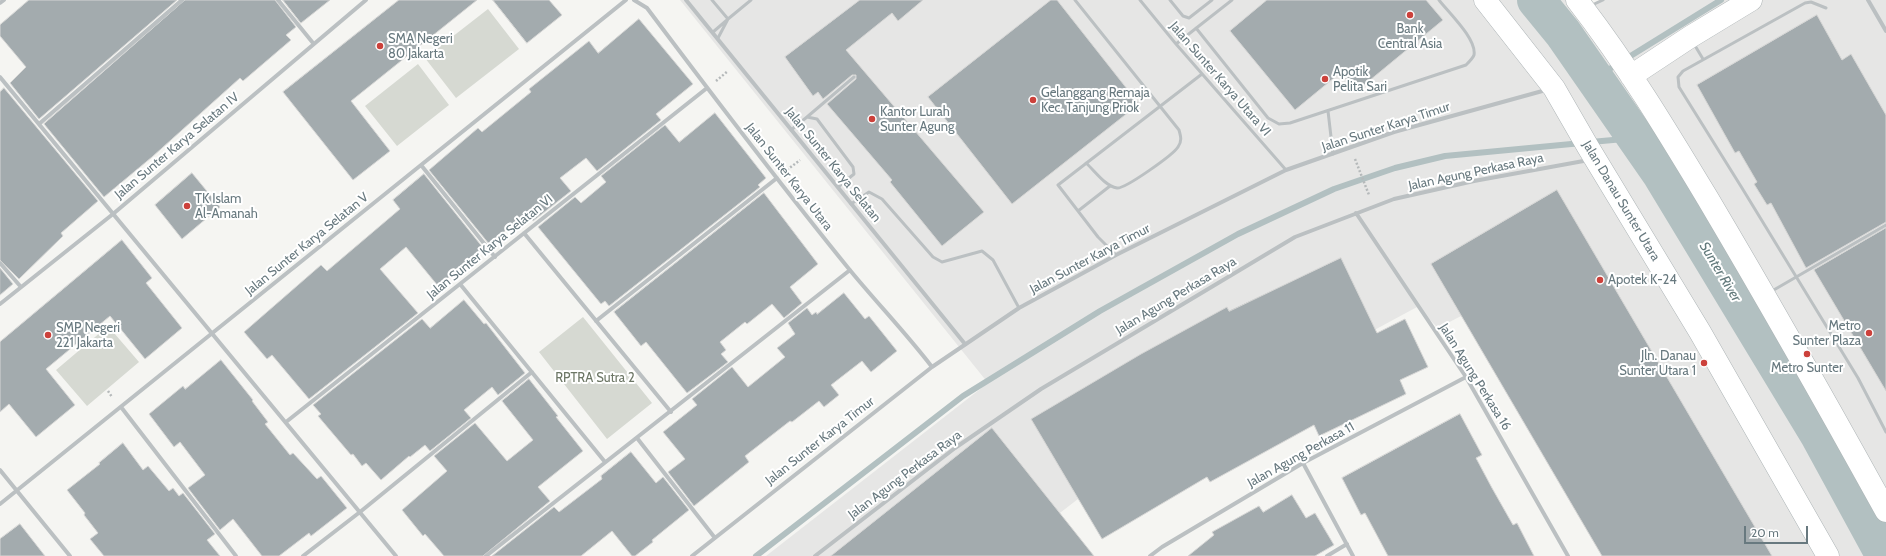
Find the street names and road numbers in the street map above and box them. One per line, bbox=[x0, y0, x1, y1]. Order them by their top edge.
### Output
street label: Jalan Sunter Karya Utara VI bbox=[1166, 19, 1274, 139]
street label: Jalan Sunter Karya Selatan IV bbox=[112, 89, 242, 203]
street label: Jalan Sunter Karya Timur bbox=[1320, 99, 1452, 155]
street label: Jalan Sunter Karya Selatan bbox=[782, 104, 884, 226]
street label: Jalan Sunter Karya Utara bbox=[742, 120, 836, 234]
street label: Jalan Danau Sunter Utara bbox=[1579, 138, 1663, 264]
street label: Jalan Agung Perkasa Raya bbox=[1407, 150, 1545, 194]
street label: Jalan Sunter Karya Selatan V bbox=[242, 189, 372, 299]
street label: Jalan Sunter Karya Selatan VI bbox=[424, 191, 556, 303]
street label: Jalan Sunter Karya Timur bbox=[1027, 221, 1153, 297]
street label: Jalan Agung Perkasa Raya bbox=[1113, 254, 1239, 338]
street label: Jalan Agung Perkasa 16 bbox=[1436, 321, 1514, 433]
street label: Jalan Sunter Karya Timur bbox=[763, 394, 877, 488]
street label: Jalan Agung Perkasa 11 bbox=[1245, 419, 1357, 491]
street label: Jalan Agung Perkasa Raya bbox=[845, 427, 965, 523]

